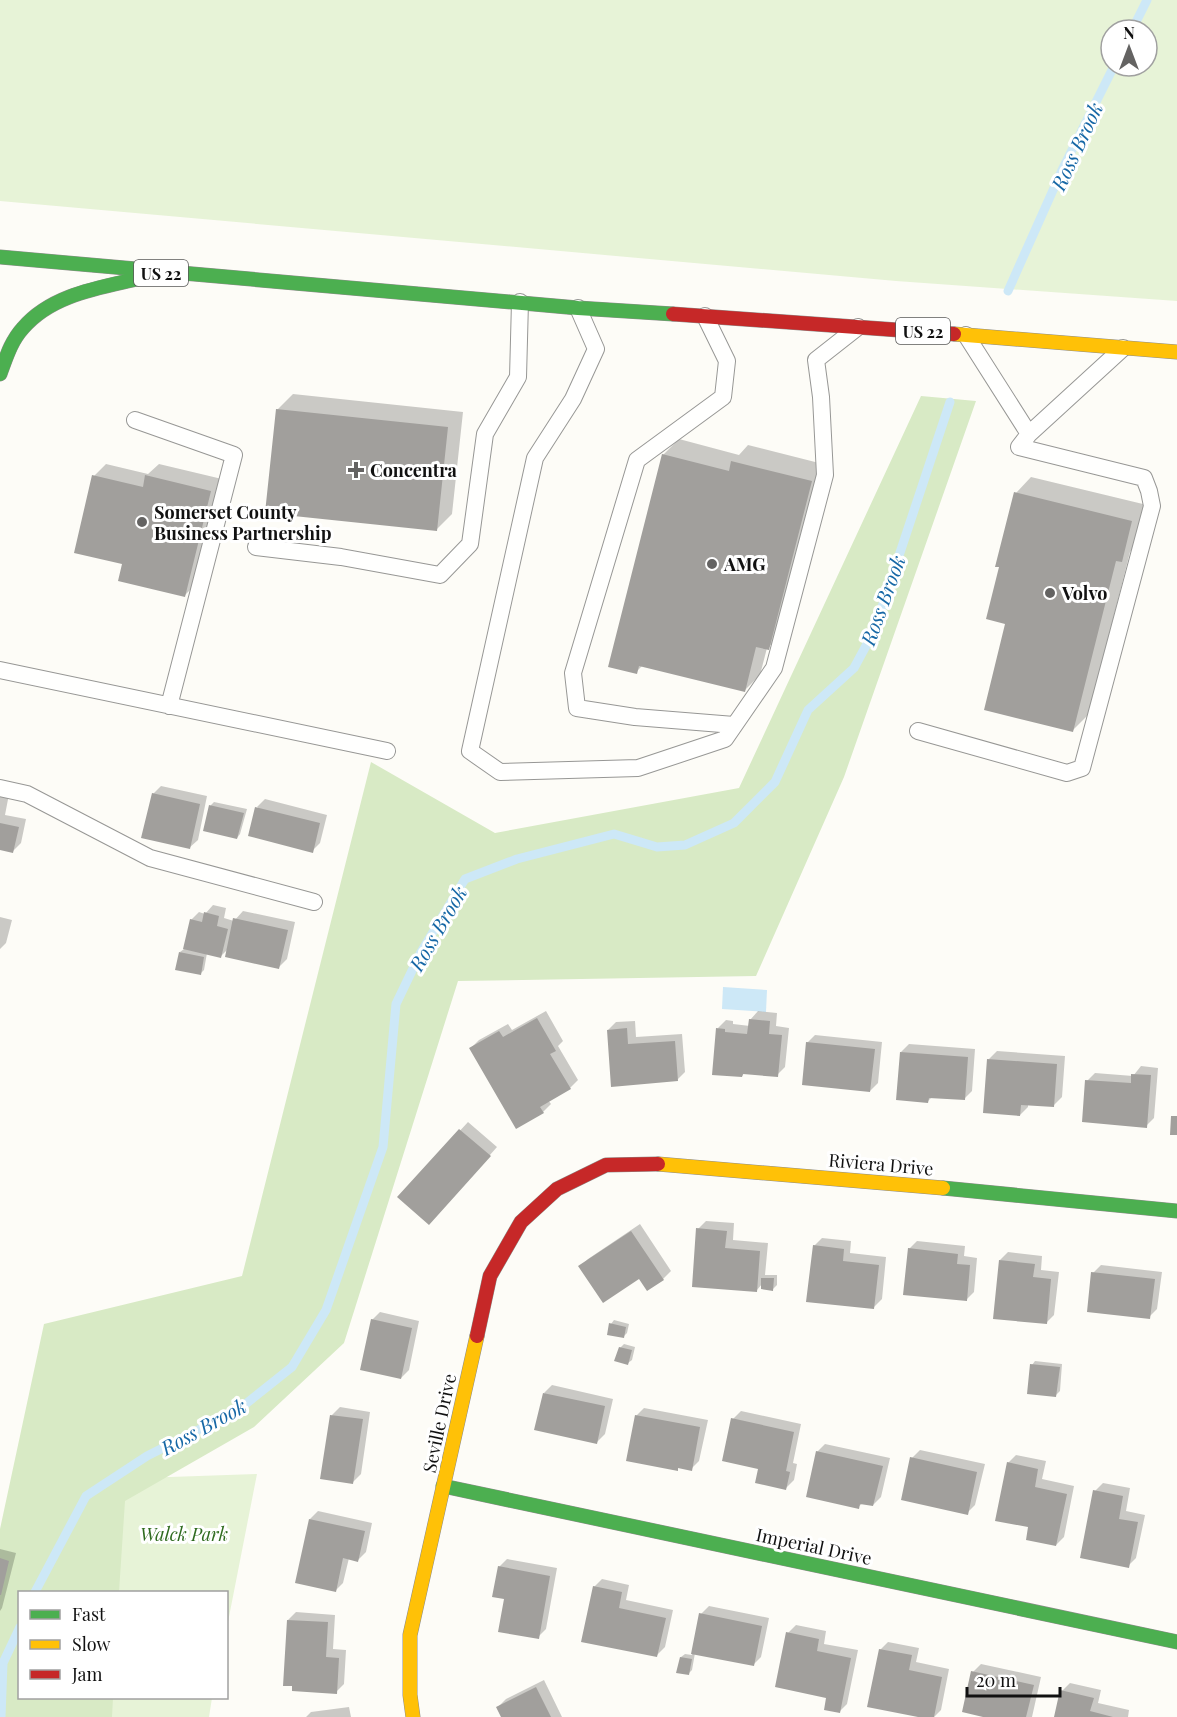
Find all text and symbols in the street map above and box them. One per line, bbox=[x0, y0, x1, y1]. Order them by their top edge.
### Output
north arrow bbox=[1099, 18, 1159, 78]
text: N bbox=[1123, 22, 1135, 43]
water label: Ross Brook bbox=[1043, 98, 1108, 195]
road number: US 22 bbox=[134, 260, 188, 286]
road number: US 22 bbox=[896, 318, 950, 344]
place label: Concentra bbox=[370, 458, 458, 482]
marker: Concentra bbox=[347, 461, 365, 479]
place label: Somerset County Business Partnership bbox=[154, 500, 332, 545]
marker: Somerset County Business Partnership bbox=[135, 515, 149, 529]
water label: Ross Brook bbox=[853, 551, 911, 650]
place label: AMG bbox=[723, 552, 765, 576]
marker: AMG bbox=[705, 557, 719, 571]
place label: Volvo bbox=[1061, 581, 1107, 605]
marker: Volvo bbox=[1043, 586, 1057, 600]
water label: Ross Brook bbox=[401, 881, 472, 976]
street label: Riviera Drive bbox=[827, 1147, 935, 1181]
street label: Seville Drive bbox=[417, 1371, 461, 1475]
water label: Ross Brook bbox=[155, 1391, 251, 1461]
park label: Walck Park bbox=[140, 1522, 228, 1546]
street label: Imperial Drive bbox=[754, 1522, 874, 1570]
legend bbox=[18, 1591, 228, 1699]
text: Fast bbox=[72, 1602, 106, 1626]
text: Slow bbox=[72, 1632, 110, 1656]
scale bar bbox=[967, 1660, 1060, 1698]
text: Jam bbox=[71, 1662, 102, 1686]
text: 20 m bbox=[976, 1668, 1016, 1692]

